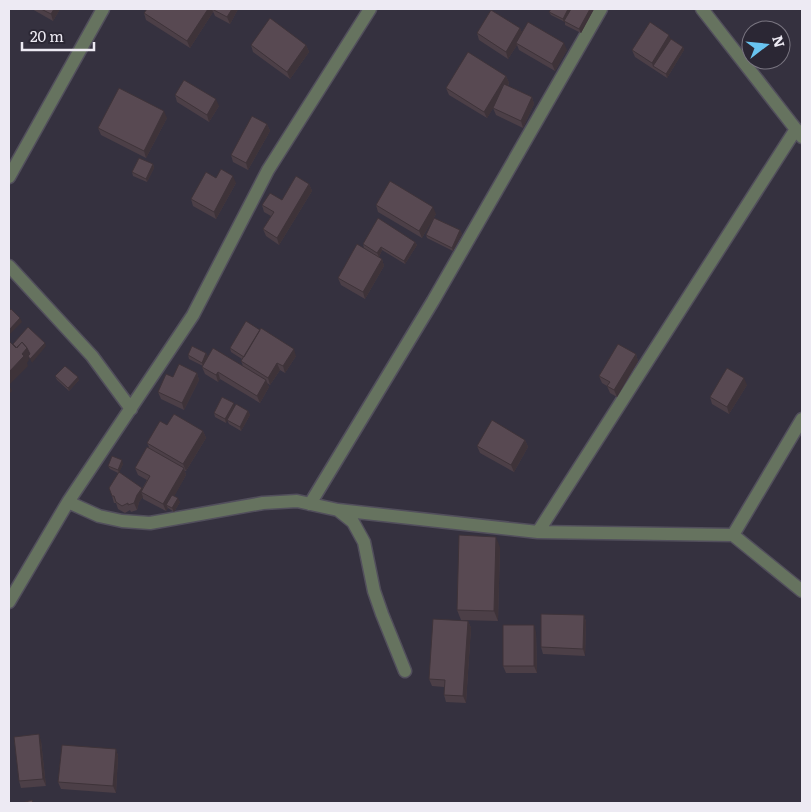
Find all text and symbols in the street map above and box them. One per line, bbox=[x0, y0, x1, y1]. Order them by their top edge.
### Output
scale bar bbox=[22, 20, 95, 52]
north arrow bbox=[741, 20, 791, 70]
text: 20 m bbox=[30, 24, 64, 47]
text: N bbox=[768, 33, 791, 50]

